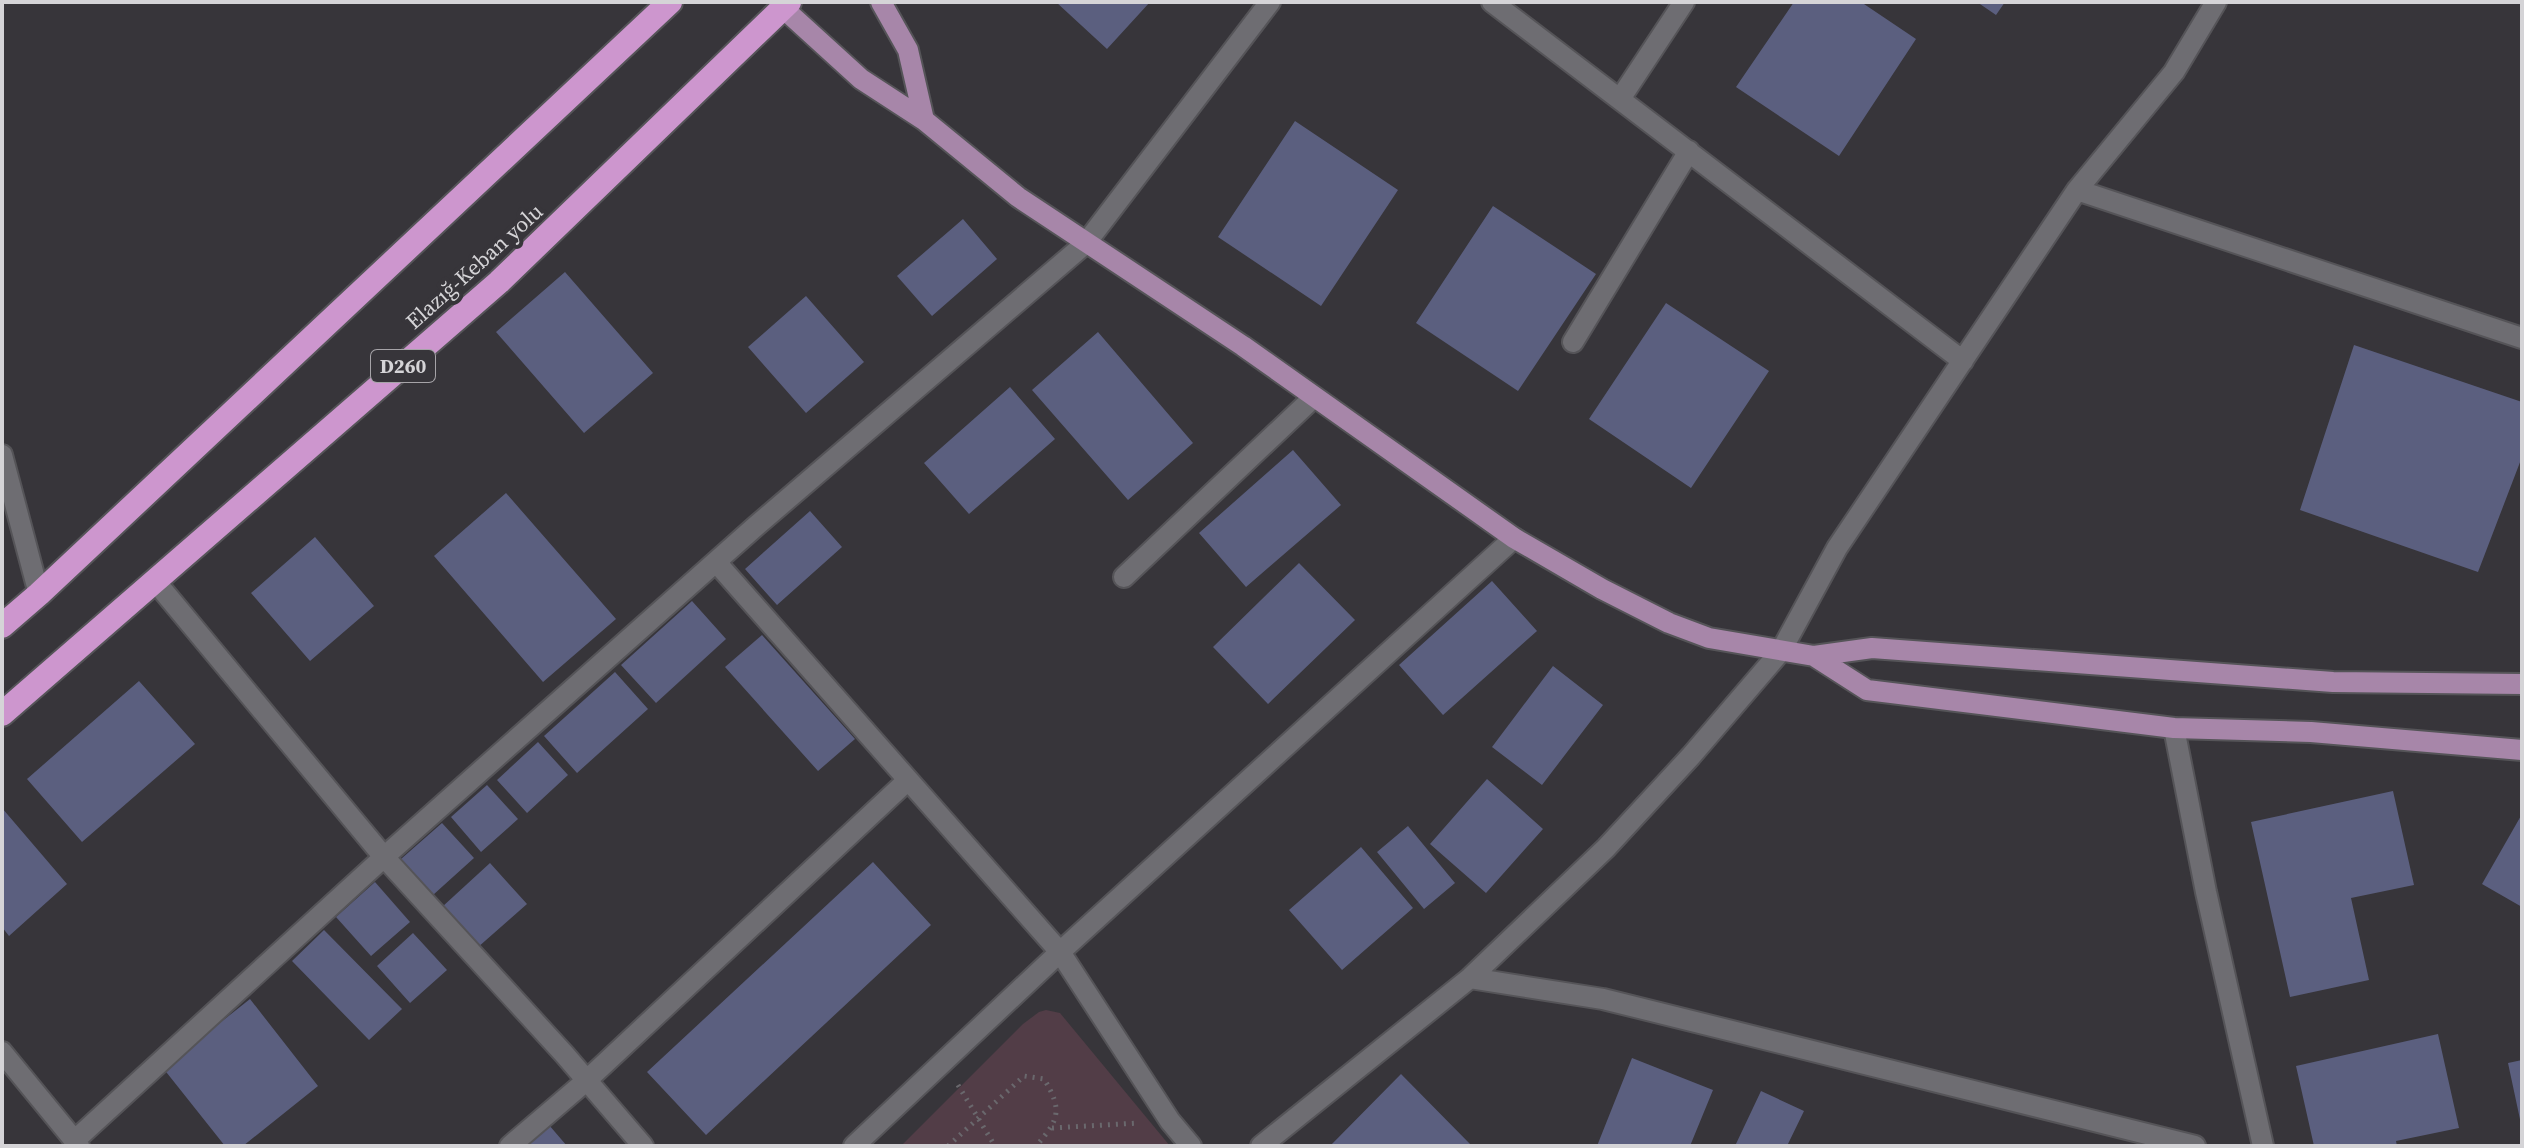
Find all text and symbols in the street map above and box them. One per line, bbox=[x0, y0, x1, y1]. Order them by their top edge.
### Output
street label: Elazığ-Keban yolu bbox=[399, 196, 549, 336]
road number: D260 bbox=[371, 350, 435, 382]

